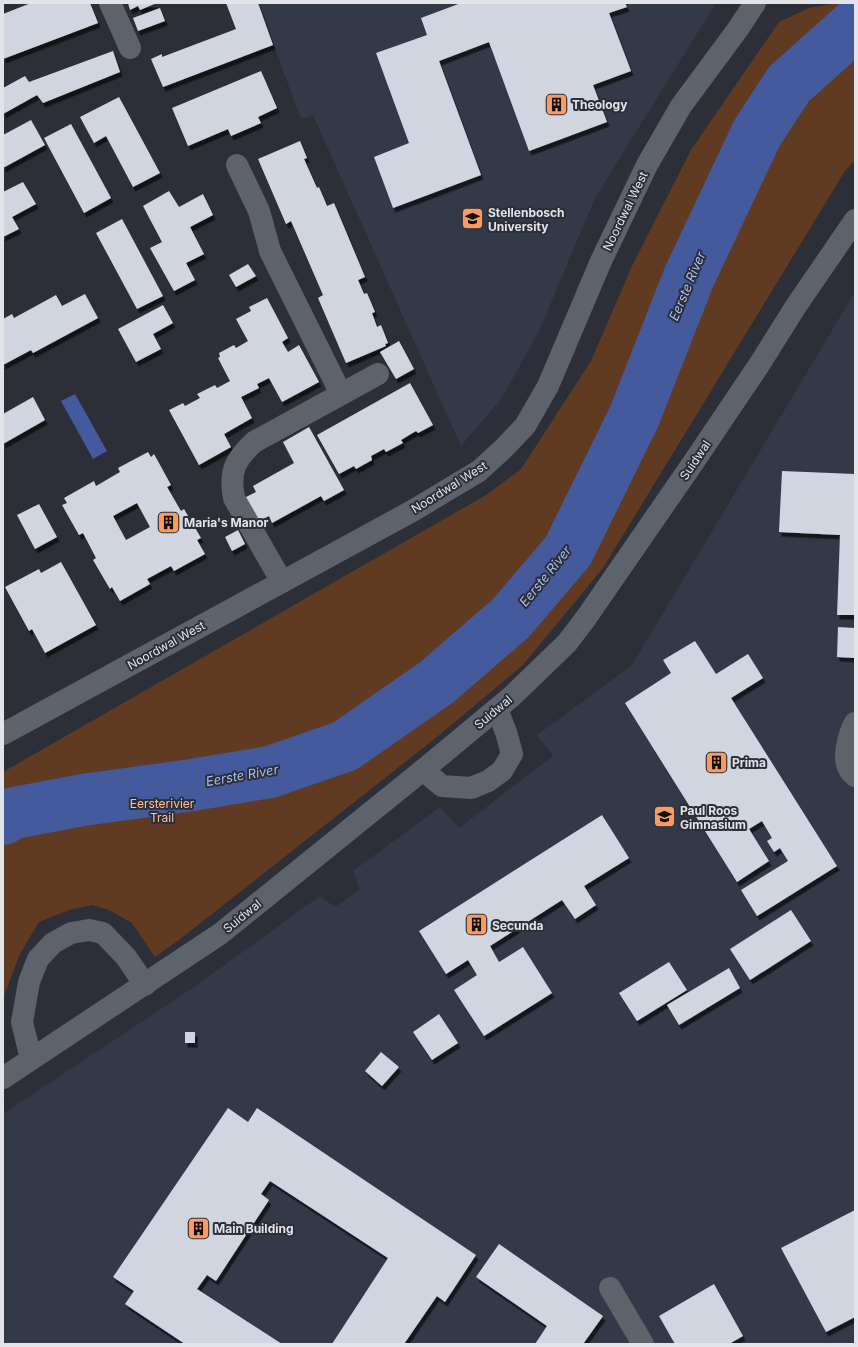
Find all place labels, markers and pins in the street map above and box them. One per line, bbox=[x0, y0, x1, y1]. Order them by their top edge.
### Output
building icon: Theology bbox=[543, 91, 569, 117]
place label: Theology bbox=[572, 97, 628, 112]
place label: Stellenbosch University bbox=[488, 205, 565, 234]
school or university icon: Stellenbosch University bbox=[460, 206, 486, 232]
building icon: Maria's Manor bbox=[156, 509, 182, 535]
place label: Maria's Manor bbox=[184, 515, 269, 530]
building icon: Prima bbox=[704, 749, 730, 775]
place label: Prima bbox=[732, 755, 766, 770]
place label: Paul Roos Gimnasium bbox=[680, 803, 746, 832]
school or university icon: Paul Roos Gimnasium bbox=[651, 804, 677, 830]
building icon: Secunda bbox=[463, 912, 489, 938]
place label: Secunda bbox=[492, 918, 544, 933]
building icon: Main Building bbox=[186, 1215, 212, 1241]
place label: Main Building bbox=[214, 1221, 294, 1236]

